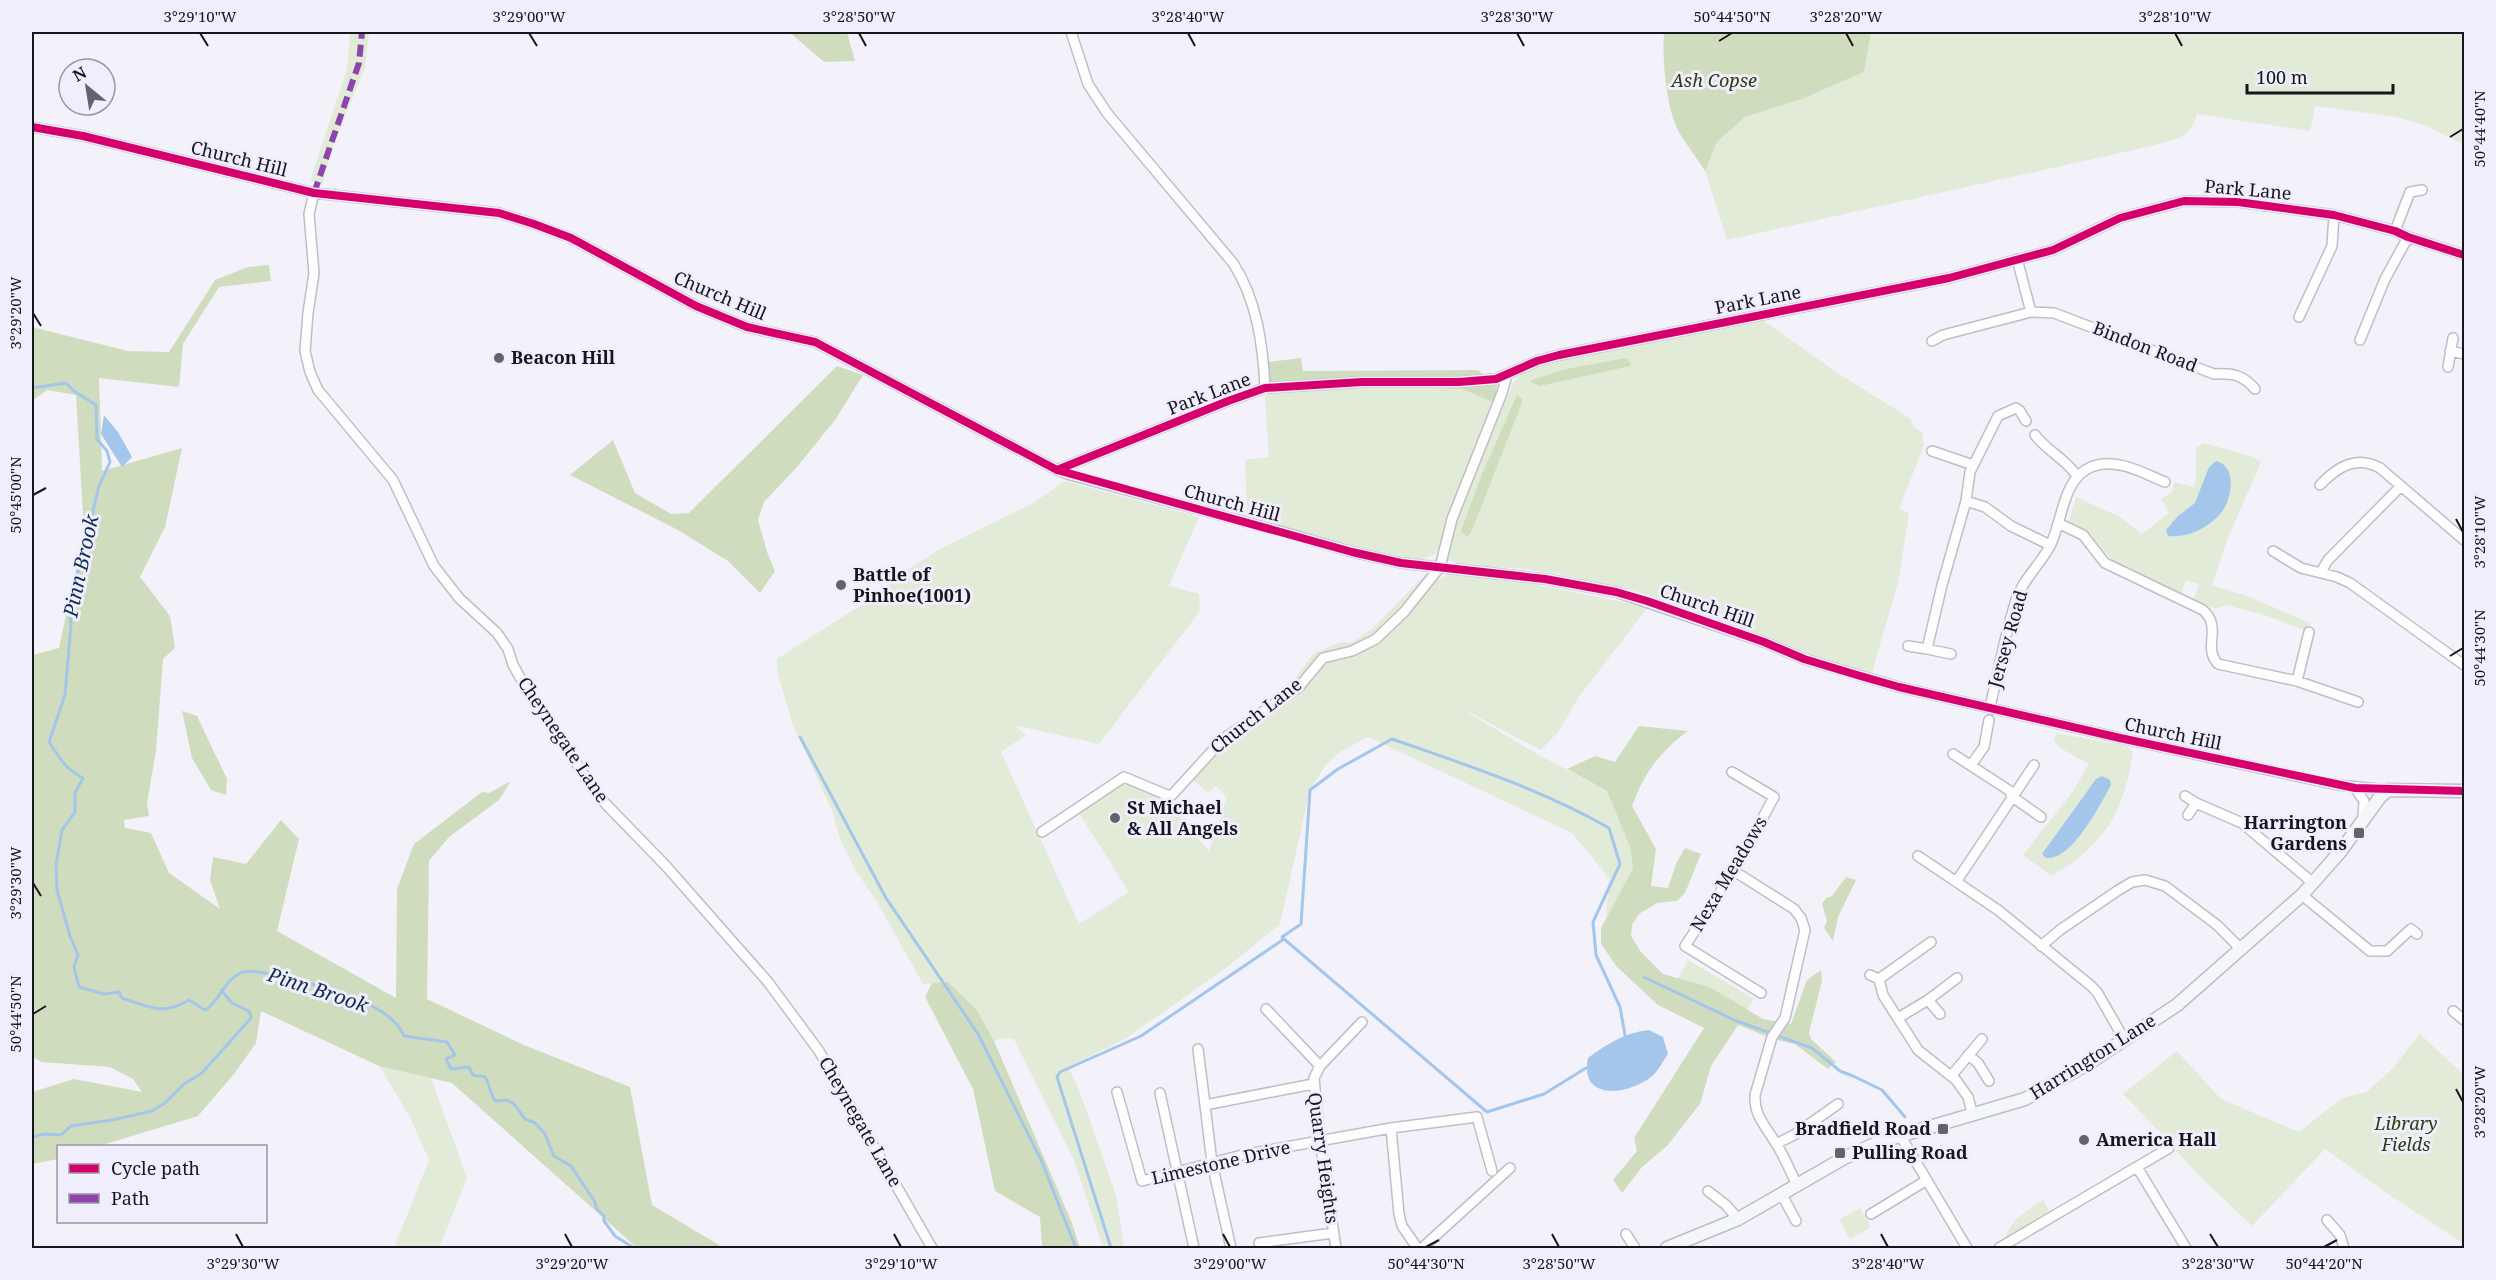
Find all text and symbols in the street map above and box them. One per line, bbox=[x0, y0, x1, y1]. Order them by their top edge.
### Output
text: 3°29'10"W bbox=[163, 6, 237, 26]
text: 3°29'00"W bbox=[492, 6, 566, 26]
text: 3°28'50"W bbox=[822, 6, 896, 26]
text: 3°28'40"W bbox=[1151, 6, 1225, 26]
text: 3°28'30"W bbox=[1480, 6, 1554, 26]
text: 50°44'50"N bbox=[1693, 6, 1771, 26]
text: 3°28'20"W bbox=[1809, 6, 1883, 26]
text: 3°28'10"W bbox=[2138, 6, 2212, 26]
north arrow bbox=[57, 57, 117, 117]
scale bar bbox=[2247, 57, 2392, 95]
text: N bbox=[69, 61, 91, 87]
text: 100 m bbox=[2256, 65, 2308, 89]
park label: Ash Copse bbox=[1669, 68, 1757, 92]
text: 50°44'40"N bbox=[2469, 90, 2489, 168]
street label: Church Hill bbox=[189, 134, 290, 182]
street label: Park Lane bbox=[2204, 173, 2293, 205]
street label: Church Hill bbox=[670, 265, 771, 326]
text: 3°29'20"W bbox=[5, 276, 25, 350]
street label: Park Lane bbox=[1713, 279, 1803, 319]
street label: Bindon Road bbox=[2090, 315, 2201, 377]
place label: Beacon Hill bbox=[511, 345, 616, 369]
marker: Beacon Hill bbox=[492, 351, 506, 365]
street label: Park Lane bbox=[1164, 366, 1254, 420]
text: 50°45'00"N bbox=[5, 456, 25, 534]
street label: Church Hill bbox=[1182, 478, 1283, 526]
text: 3°28'10"W bbox=[2469, 495, 2489, 569]
water label: Pinn Brook bbox=[56, 512, 105, 621]
place label: Battle of Pinhoe(1001) bbox=[853, 562, 971, 607]
marker: Battle of Pinhoe(1001) bbox=[834, 578, 848, 592]
street label: Church Hill bbox=[1657, 578, 1758, 633]
street label: Jersey Road bbox=[1981, 587, 2032, 691]
text: 50°44'30"N bbox=[2469, 609, 2489, 687]
street label: Cheynegate Lane bbox=[513, 672, 615, 807]
street label: Church Lane bbox=[1205, 672, 1306, 759]
street label: Church Hill bbox=[2123, 711, 2224, 755]
place label: St Michael & All Angels bbox=[1127, 795, 1238, 840]
place label: Harrington Gardens bbox=[2244, 810, 2347, 855]
marker: St Michael & All Angels bbox=[1108, 811, 1122, 825]
street label: Nexa Meadows bbox=[1684, 811, 1772, 936]
marker: Harrington Gardens bbox=[2352, 826, 2366, 840]
text: 3°29'30"W bbox=[5, 846, 25, 920]
water label: Pinn Brook bbox=[264, 960, 372, 1019]
text: 50°44'50"N bbox=[5, 975, 25, 1053]
street label: Harrington Lane bbox=[2025, 1008, 2160, 1104]
street label: Cheynegate Lane bbox=[814, 1052, 908, 1191]
text: 3°28'20"W bbox=[2469, 1065, 2489, 1139]
street label: Quarry Heights bbox=[1303, 1091, 1345, 1225]
park label: Library Fields bbox=[2373, 1111, 2438, 1156]
place label: Bradfield Road bbox=[1795, 1116, 1931, 1140]
marker: Bradfield Road bbox=[1936, 1122, 1950, 1136]
place label: America Hall bbox=[2096, 1127, 2217, 1151]
marker: America Hall bbox=[2077, 1133, 2091, 1147]
street label: Limestone Drive bbox=[1149, 1134, 1293, 1190]
place label: Pulling Road bbox=[1852, 1140, 1968, 1164]
legend bbox=[57, 1145, 267, 1223]
marker: Pulling Road bbox=[1833, 1146, 1847, 1160]
text: Cycle path bbox=[111, 1156, 200, 1180]
text: Path bbox=[111, 1186, 150, 1210]
text: 3°29'30"W bbox=[206, 1253, 280, 1273]
text: 3°29'20"W bbox=[535, 1253, 609, 1273]
text: 3°29'10"W bbox=[864, 1253, 938, 1273]
text: 3°29'00"W bbox=[1193, 1253, 1267, 1273]
text: 50°44'30"N bbox=[1387, 1253, 1465, 1273]
text: 3°28'50"W bbox=[1522, 1253, 1596, 1273]
text: 3°28'40"W bbox=[1851, 1253, 1925, 1273]
text: 3°28'30"W bbox=[2181, 1253, 2255, 1273]
text: 50°44'20"N bbox=[2285, 1253, 2363, 1273]

